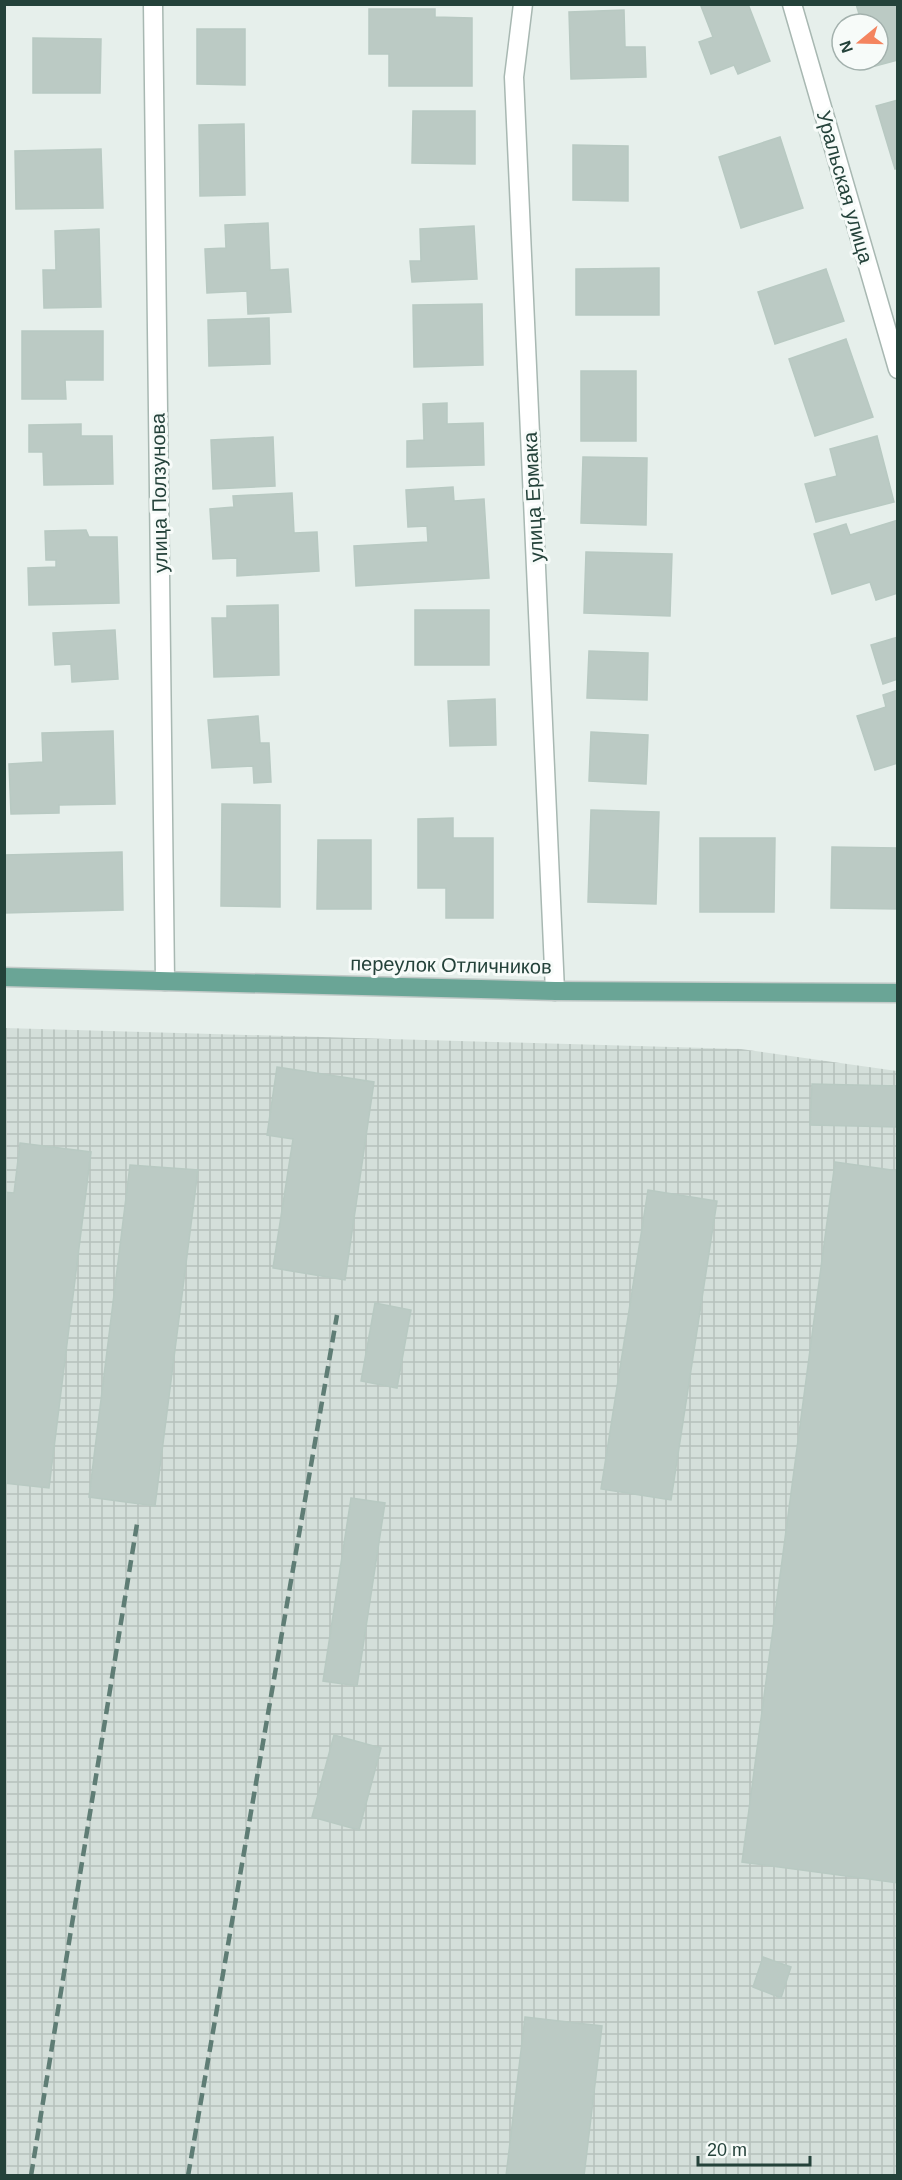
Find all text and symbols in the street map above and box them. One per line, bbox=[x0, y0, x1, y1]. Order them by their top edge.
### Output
north arrow bbox=[830, 12, 890, 72]
text: N bbox=[836, 38, 856, 55]
street label: Уральская улица bbox=[813, 108, 878, 267]
street label: улица Ползунова bbox=[147, 412, 171, 573]
street label: улица Ермака bbox=[519, 431, 547, 563]
street label: переулок Отличников bbox=[350, 952, 552, 978]
scale bar bbox=[698, 2129, 810, 2167]
text: 20 m bbox=[707, 2140, 747, 2160]

